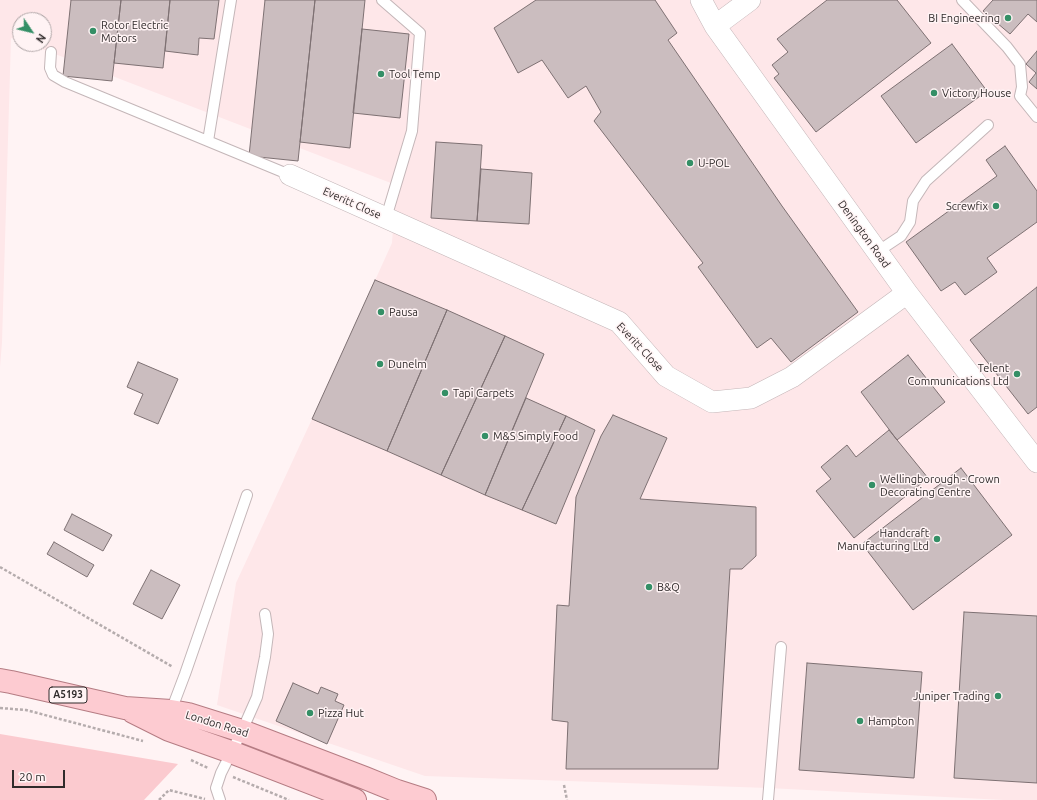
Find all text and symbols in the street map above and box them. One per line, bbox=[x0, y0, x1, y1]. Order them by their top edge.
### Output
place label: BI Engineering bbox=[928, 11, 1000, 25]
north arrow bbox=[12, 12, 52, 52]
marker: BI Engineering bbox=[1003, 13, 1013, 23]
place label: Rotor Electric Motors bbox=[101, 18, 168, 44]
marker: Rotor Electric Motors bbox=[88, 26, 98, 36]
text: N bbox=[34, 32, 48, 45]
place label: Tool Temp bbox=[389, 67, 440, 81]
marker: Tool Temp bbox=[376, 69, 386, 79]
place label: Victory House bbox=[942, 86, 1011, 100]
marker: Victory House bbox=[929, 88, 939, 98]
place label: U-POL bbox=[698, 156, 729, 170]
marker: U-POL bbox=[685, 158, 695, 168]
street label: Everitt Close bbox=[321, 184, 383, 222]
street label: Denington Road bbox=[835, 198, 893, 270]
place label: Screwfix bbox=[946, 199, 988, 213]
marker: Screwfix bbox=[991, 201, 1001, 211]
place label: Pausa bbox=[389, 305, 418, 319]
marker: Pausa bbox=[376, 307, 386, 317]
street label: Everitt Close bbox=[614, 320, 666, 374]
place label: Dunelm bbox=[388, 357, 427, 371]
marker: Dunelm bbox=[375, 359, 385, 369]
place label: Telent Communications Ltd bbox=[908, 361, 1009, 387]
marker: Telent Communications Ltd bbox=[1012, 369, 1022, 379]
place label: Tapi Carpets bbox=[453, 386, 514, 400]
marker: Tapi Carpets bbox=[440, 388, 450, 398]
place label: M&S Simply Food bbox=[493, 429, 578, 443]
marker: M&S Simply Food bbox=[480, 431, 490, 441]
place label: Wellingborough - Crown Decorating Centre bbox=[880, 472, 1000, 498]
marker: Wellingborough - Crown Decorating Centre bbox=[867, 480, 877, 490]
place label: Handcraft Manufacturing Ltd bbox=[837, 526, 929, 552]
marker: Handcraft Manufacturing Ltd bbox=[932, 534, 942, 544]
place label: B&Q bbox=[657, 580, 680, 594]
marker: B&Q bbox=[644, 582, 654, 592]
road number: A5193 bbox=[49, 687, 87, 703]
place label: Juniper Trading bbox=[913, 689, 990, 703]
marker: Juniper Trading bbox=[993, 691, 1003, 701]
place label: Pizza Hut bbox=[318, 706, 364, 720]
street label: London Road bbox=[184, 708, 250, 740]
marker: Pizza Hut bbox=[305, 708, 315, 718]
place label: Hampton bbox=[868, 714, 914, 728]
marker: Hampton bbox=[855, 716, 865, 726]
scale bar bbox=[14, 762, 67, 788]
text: 20 m bbox=[19, 770, 46, 783]

